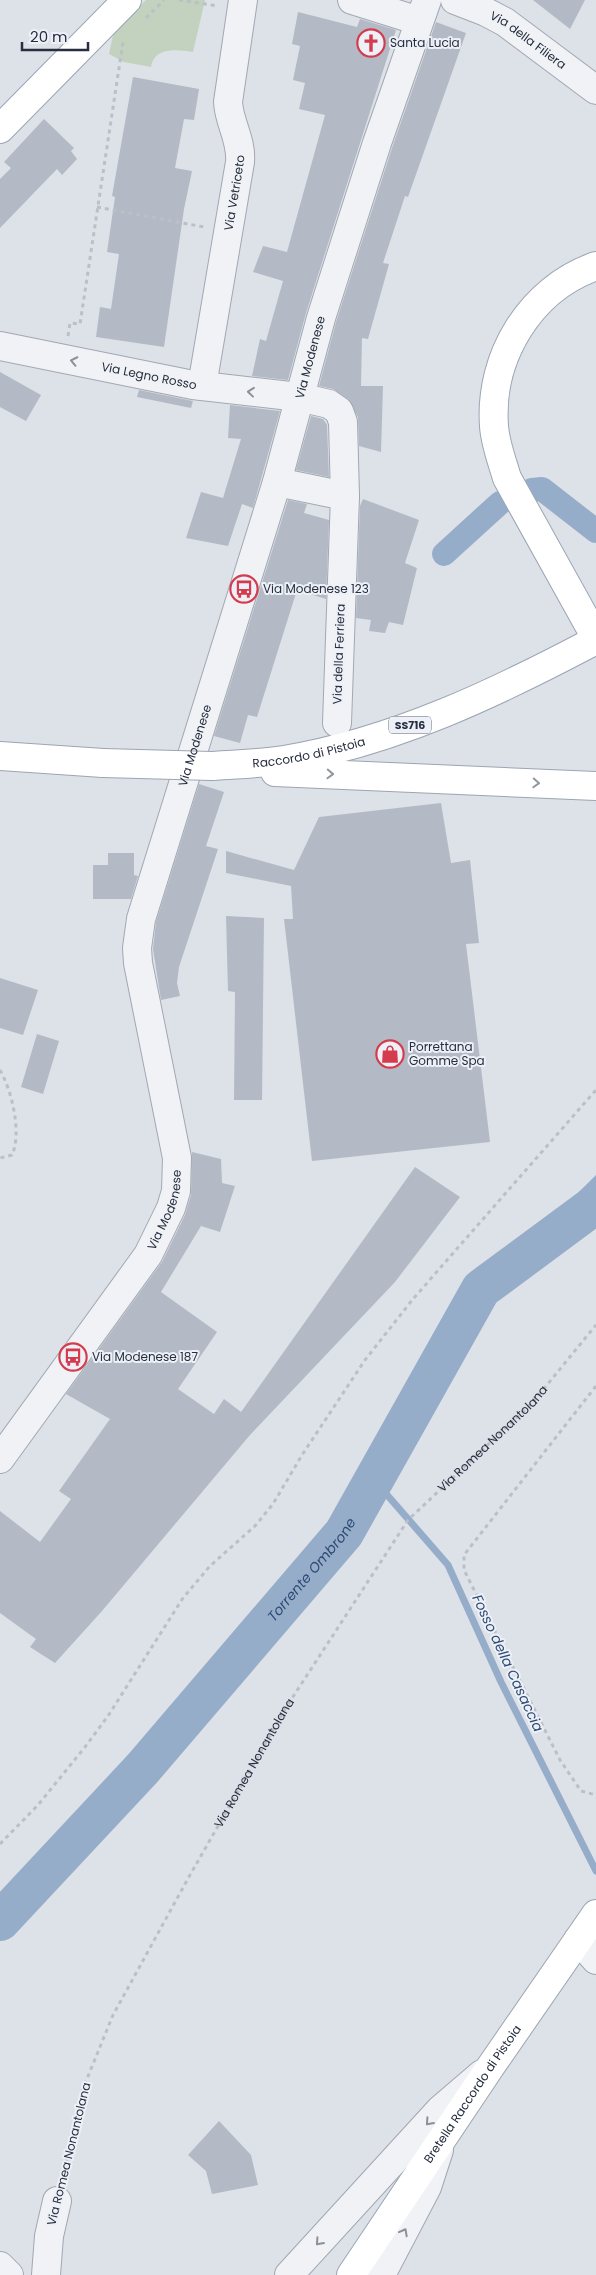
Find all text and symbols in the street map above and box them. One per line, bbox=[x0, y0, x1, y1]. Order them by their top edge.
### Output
street label: Via della Filiera bbox=[487, 7, 570, 73]
scale bar bbox=[22, 20, 89, 52]
text: 20 m bbox=[30, 26, 68, 47]
church icon: Santa Lucia bbox=[356, 28, 386, 58]
place label: Santa Lucia bbox=[390, 34, 460, 51]
street label: Via Vetriceto bbox=[220, 154, 248, 232]
street label: Via Modenese bbox=[291, 314, 329, 400]
one-way arrow bbox=[69, 356, 78, 366]
street label: Via Legno Rosso bbox=[100, 358, 199, 394]
one-way arrow bbox=[246, 387, 254, 398]
bus stop icon: Via Modenese 123 bbox=[229, 574, 259, 604]
place label: Via Modenese 123 bbox=[263, 580, 369, 597]
street label: Via della Ferriera bbox=[328, 603, 349, 705]
street label: Via Modenese bbox=[174, 702, 215, 788]
road number: SS716 bbox=[389, 716, 431, 734]
street label: Raccordo di Pistoia bbox=[252, 732, 367, 771]
one-way arrow bbox=[326, 769, 334, 780]
one-way arrow bbox=[532, 778, 540, 789]
place label: Porrettana Gomme Spa bbox=[409, 1038, 485, 1069]
shop icon: Porrettana Gomme Spa bbox=[375, 1039, 405, 1069]
street label: Via Modenese bbox=[143, 1169, 185, 1253]
bus stop icon: Via Modenese 187 bbox=[58, 1342, 88, 1372]
place label: Via Modenese 187 bbox=[92, 1348, 198, 1365]
street label: Via Romea Nonantolana bbox=[434, 1382, 551, 1496]
water label: Torrente Ombrone bbox=[263, 1514, 361, 1626]
water label: Fosso della Casaccia bbox=[467, 1591, 549, 1735]
street label: Via Romea Nonantolana bbox=[210, 1695, 298, 1831]
street label: Bretella Raccordo di Pistoia bbox=[419, 2021, 525, 2166]
street label: Via Romea Nonantolana bbox=[42, 2081, 95, 2227]
one-way arrow bbox=[425, 2117, 434, 2126]
one-way arrow bbox=[398, 2228, 408, 2237]
one-way arrow bbox=[316, 2237, 325, 2246]

